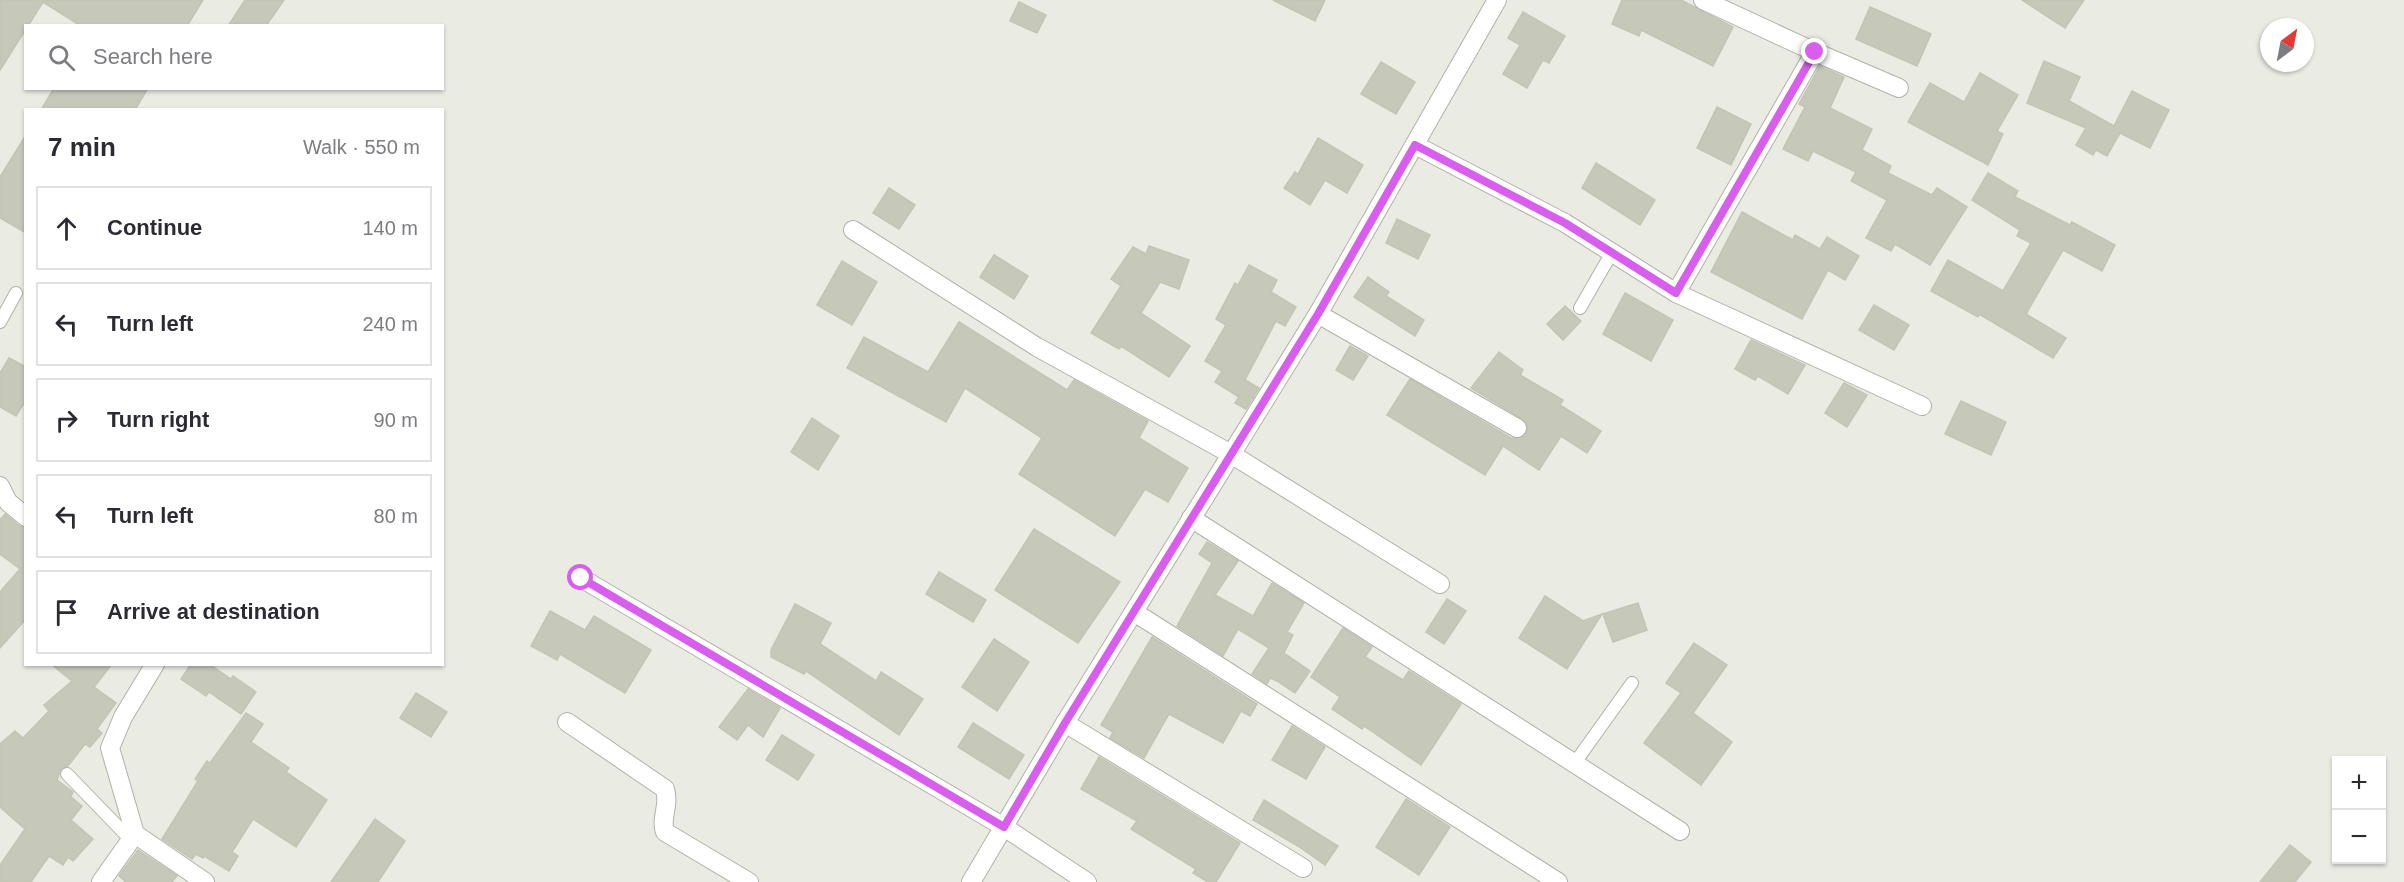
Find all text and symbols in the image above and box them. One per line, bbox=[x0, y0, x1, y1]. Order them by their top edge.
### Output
north arrow bbox=[2260, 18, 2314, 72]
search box bbox=[24, 24, 444, 90]
route end bbox=[1801, 38, 1827, 64]
icon: search bbox=[45, 41, 78, 74]
text: Search here bbox=[93, 44, 213, 69]
text: 7 min bbox=[48, 132, 116, 162]
text: Walk · 550 m bbox=[303, 136, 420, 158]
icon: ahead bbox=[50, 212, 83, 245]
text: Continue bbox=[107, 215, 202, 240]
text: 140 m bbox=[362, 217, 418, 239]
icon: left bbox=[50, 308, 83, 341]
text: Turn left bbox=[107, 311, 193, 336]
text: 240 m bbox=[362, 313, 418, 335]
icon: right bbox=[50, 404, 83, 437]
text: Turn right bbox=[107, 407, 209, 432]
text: 90 m bbox=[374, 409, 418, 431]
icon: left bbox=[50, 500, 83, 533]
text: Turn left bbox=[107, 503, 193, 528]
text: 80 m bbox=[374, 505, 418, 527]
route start bbox=[567, 564, 593, 590]
icon: arrive bbox=[50, 596, 83, 629]
text: Arrive at destination bbox=[107, 599, 320, 624]
map controls bbox=[2332, 756, 2386, 864]
button: + bbox=[2332, 756, 2386, 810]
button: − bbox=[2332, 810, 2386, 864]

